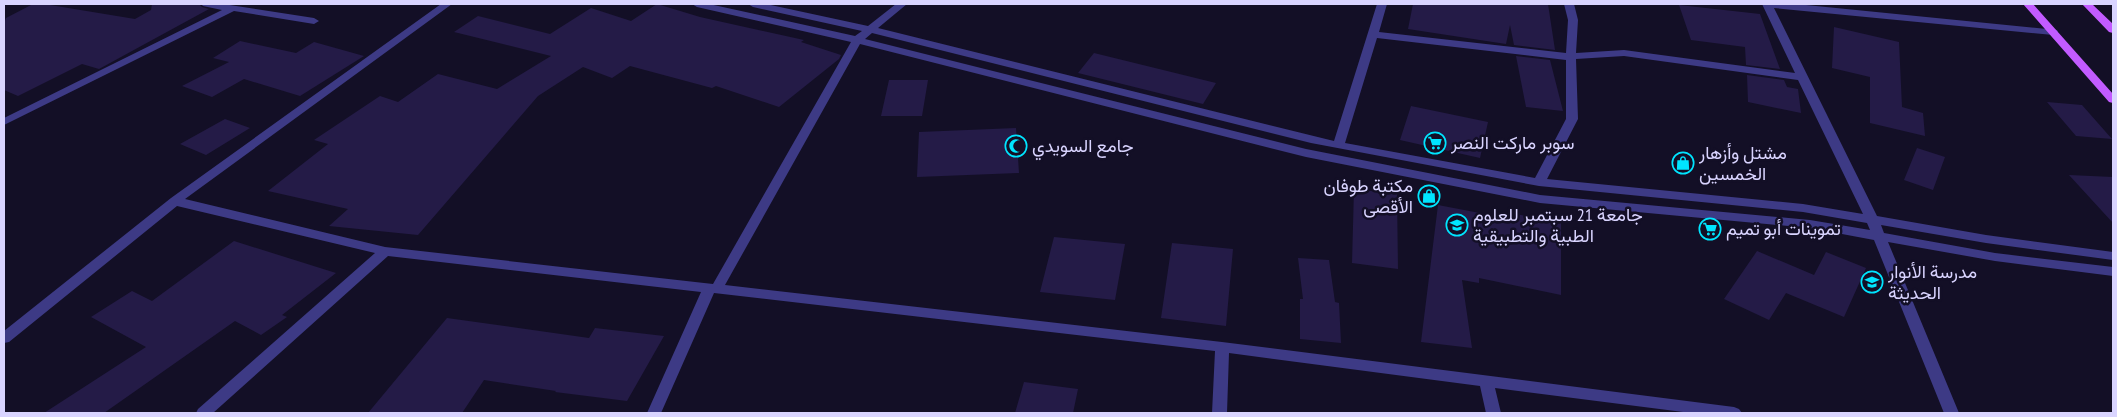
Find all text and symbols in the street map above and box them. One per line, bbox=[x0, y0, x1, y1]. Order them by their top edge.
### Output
supermarket icon: سوبر ماركت النصر bbox=[1423, 131, 1447, 155]
place label: سوبر ماركت النصر bbox=[1450, 131, 1574, 154]
mosque icon: جامع السويدي bbox=[1004, 134, 1028, 158]
place label: جامع السويدي bbox=[1032, 134, 1133, 161]
place label: مشتل وأزهار الخمسين bbox=[1698, 141, 1787, 185]
shop icon: مشتل وأزهار الخمسين bbox=[1671, 151, 1695, 175]
place label: مكتبة طوفان الأقصى bbox=[1324, 174, 1413, 218]
shop icon: مكتبة طوفان الأقصى bbox=[1417, 184, 1441, 208]
place label: جامعة 21 سبتمبر للعلوم الطبية والتطبيقية bbox=[1473, 203, 1643, 247]
school or university icon: جامعة 21 سبتمبر للعلوم الطبية والتطبيقية bbox=[1445, 213, 1469, 237]
supermarket icon: تموينات أبو تميم bbox=[1698, 217, 1722, 241]
place label: تموينات أبو تميم bbox=[1726, 217, 1841, 241]
place label: مدرسة الأنوار الحديثة bbox=[1887, 260, 1977, 304]
school or university icon: مدرسة الأنوار الحديثة bbox=[1860, 270, 1884, 294]

